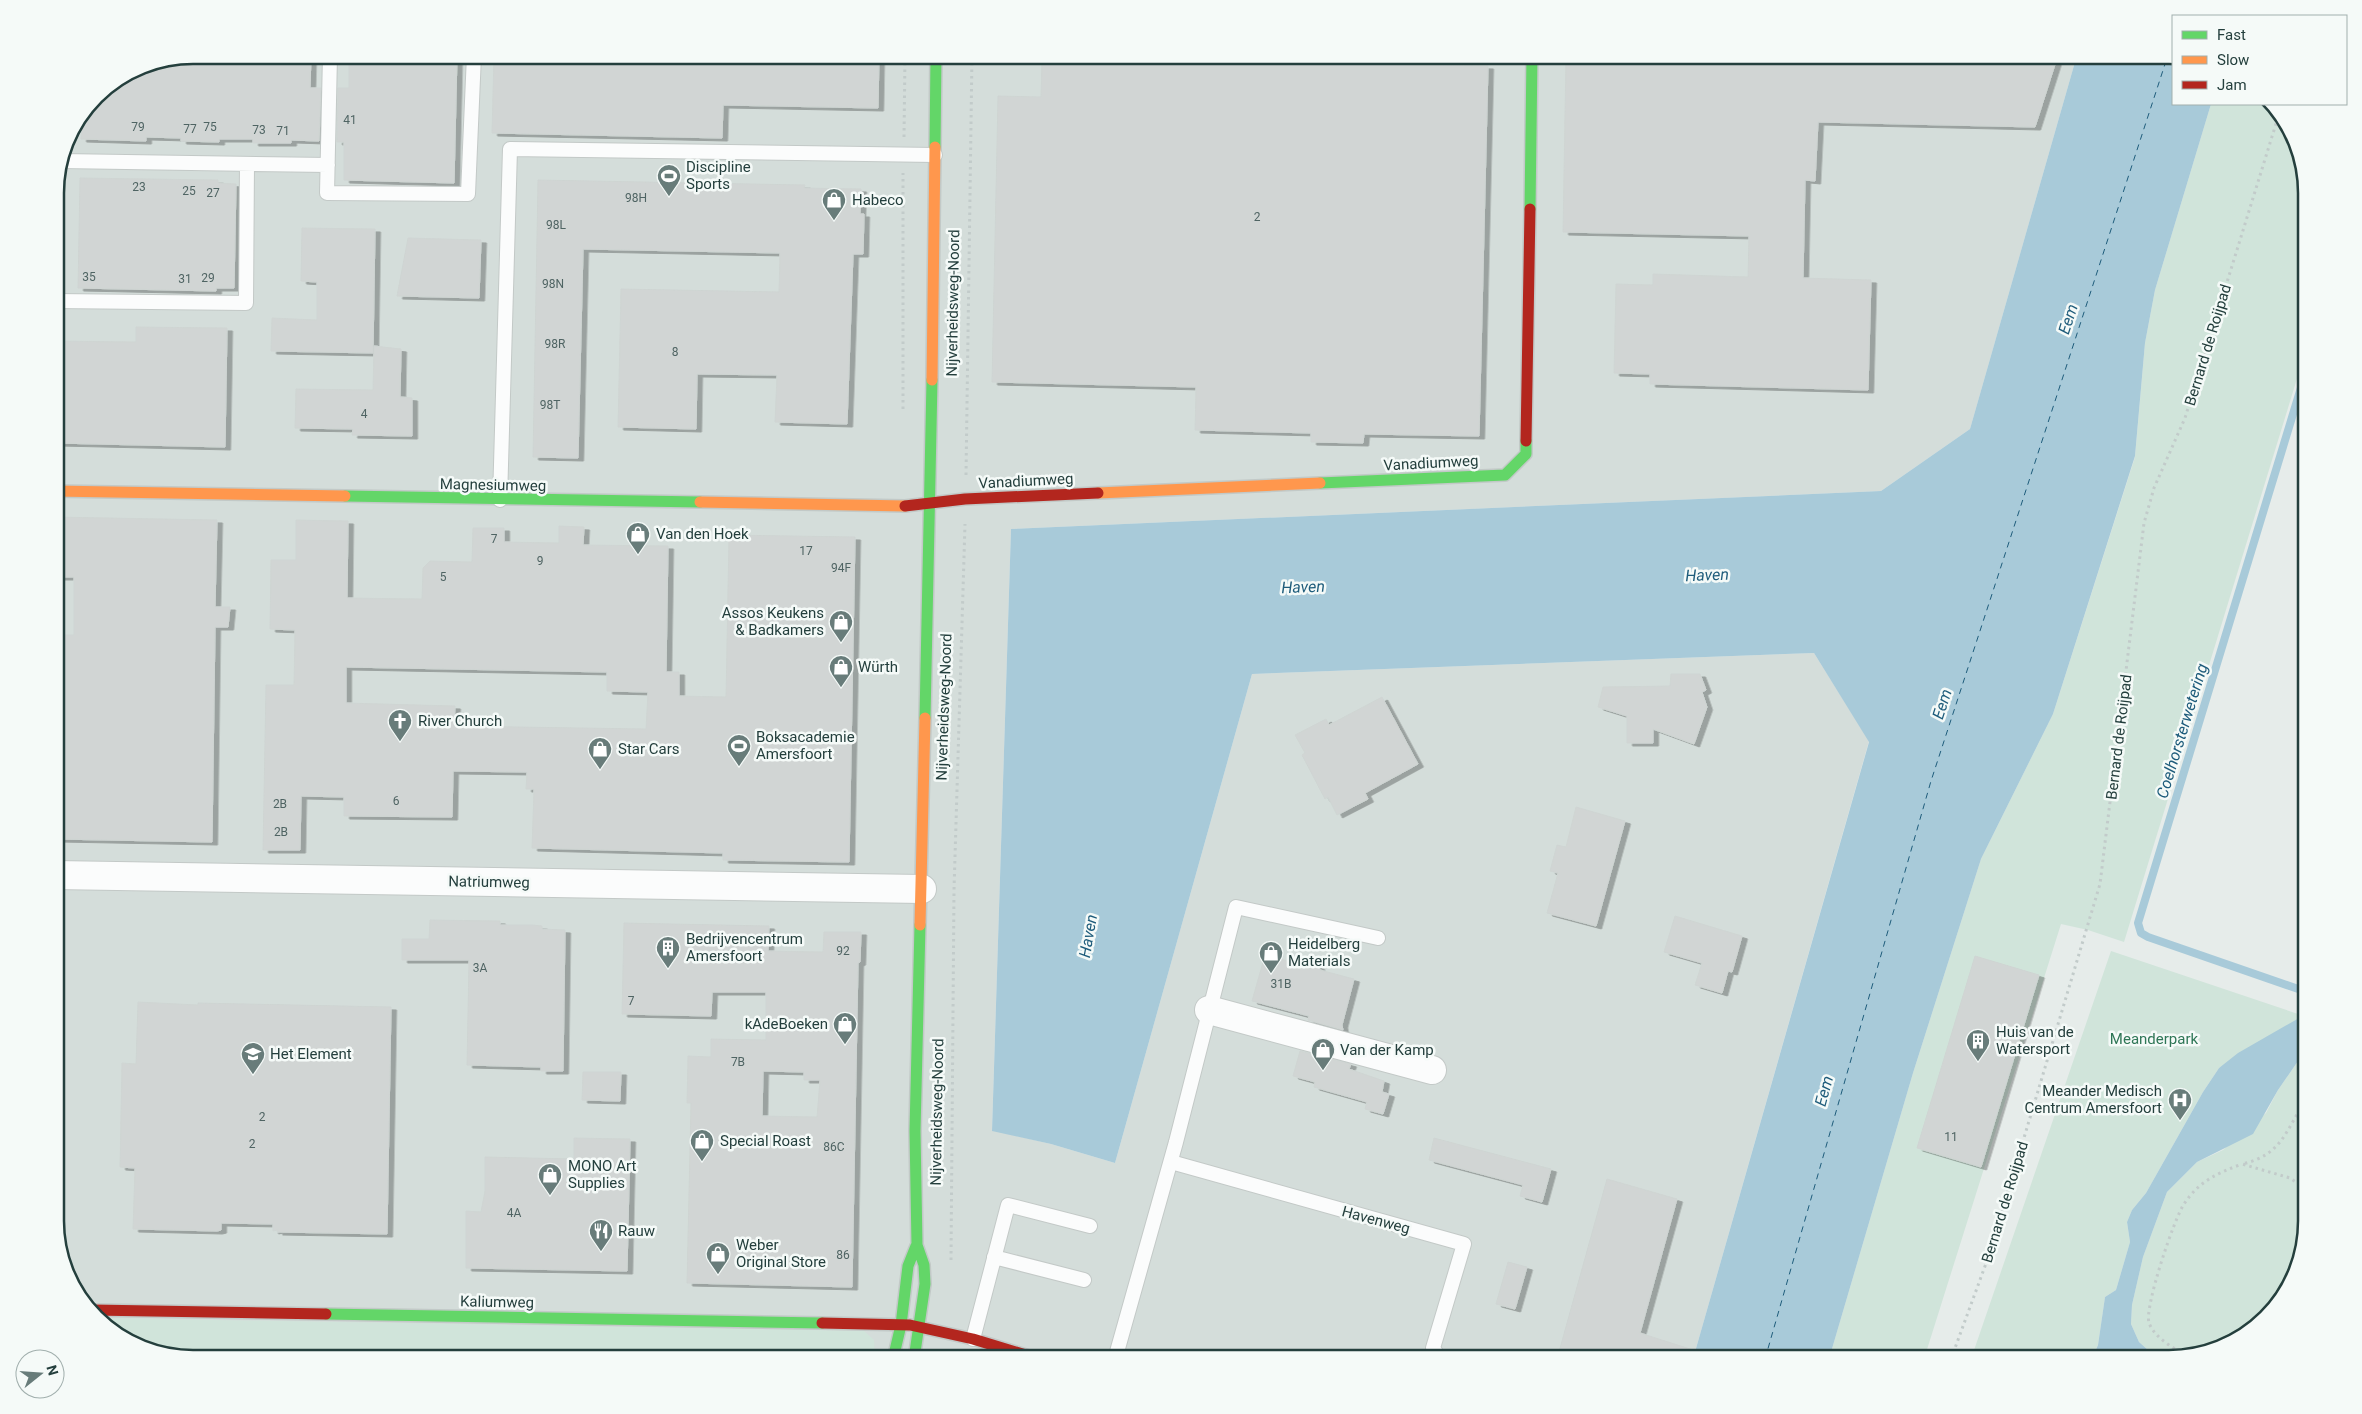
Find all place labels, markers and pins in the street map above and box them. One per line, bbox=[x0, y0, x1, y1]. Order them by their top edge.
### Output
place label: Discipline Sports bbox=[686, 158, 751, 193]
sports icon: Discipline Sports bbox=[656, 163, 682, 197]
shop icon: Habeco bbox=[821, 187, 847, 221]
place label: Habeco bbox=[852, 191, 904, 209]
shop icon: Van den Hoek bbox=[625, 521, 651, 555]
place label: Van den Hoek bbox=[656, 525, 749, 543]
place label: Assos Keukens & Badkamers bbox=[722, 604, 824, 639]
shop icon: Assos Keukens & Badkamers bbox=[828, 609, 854, 643]
shop icon: Würth bbox=[828, 654, 854, 688]
place label: Würth bbox=[858, 658, 898, 676]
church icon: River Church bbox=[387, 708, 413, 742]
place label: River Church bbox=[418, 712, 502, 730]
place label: Boksacademie Amersfoort bbox=[756, 728, 855, 763]
sports icon: Boksacademie Amersfoort bbox=[726, 733, 752, 767]
shop icon: Star Cars bbox=[587, 736, 613, 770]
place label: Star Cars bbox=[618, 740, 680, 758]
place label: Bedrijvencentrum Amersfoort bbox=[686, 930, 803, 965]
building icon: Bedrijvencentrum Amersfoort bbox=[655, 935, 681, 969]
place label: Heidelberg Materials bbox=[1288, 935, 1360, 970]
shop icon: Heidelberg Materials bbox=[1258, 940, 1284, 974]
shop icon: kAdeBoeken bbox=[832, 1011, 858, 1045]
place label: kAdeBoeken bbox=[745, 1015, 828, 1033]
place label: Huis van de Watersport bbox=[1996, 1023, 2074, 1058]
building icon: Huis van de Watersport bbox=[1965, 1028, 1991, 1062]
shop icon: Van der Kamp bbox=[1310, 1037, 1336, 1071]
school or university icon: Het Element bbox=[240, 1041, 266, 1075]
place label: Van der Kamp bbox=[1340, 1041, 1434, 1059]
place label: Het Element bbox=[270, 1045, 352, 1063]
place label: Meander Medisch Centrum Amersfoort bbox=[2024, 1082, 2162, 1117]
hospital icon: Meander Medisch Centrum Amersfoort bbox=[2167, 1087, 2193, 1121]
shop icon: Special Roast bbox=[689, 1128, 715, 1162]
place label: Special Roast bbox=[720, 1132, 811, 1150]
place label: MONO Art Supplies bbox=[568, 1157, 636, 1192]
shop icon: MONO Art Supplies bbox=[537, 1162, 563, 1196]
restaurant icon: Rauw bbox=[588, 1218, 614, 1252]
place label: Rauw bbox=[618, 1222, 655, 1240]
place label: Weber Original Store bbox=[736, 1236, 826, 1271]
shop icon: Weber Original Store bbox=[705, 1241, 731, 1275]

